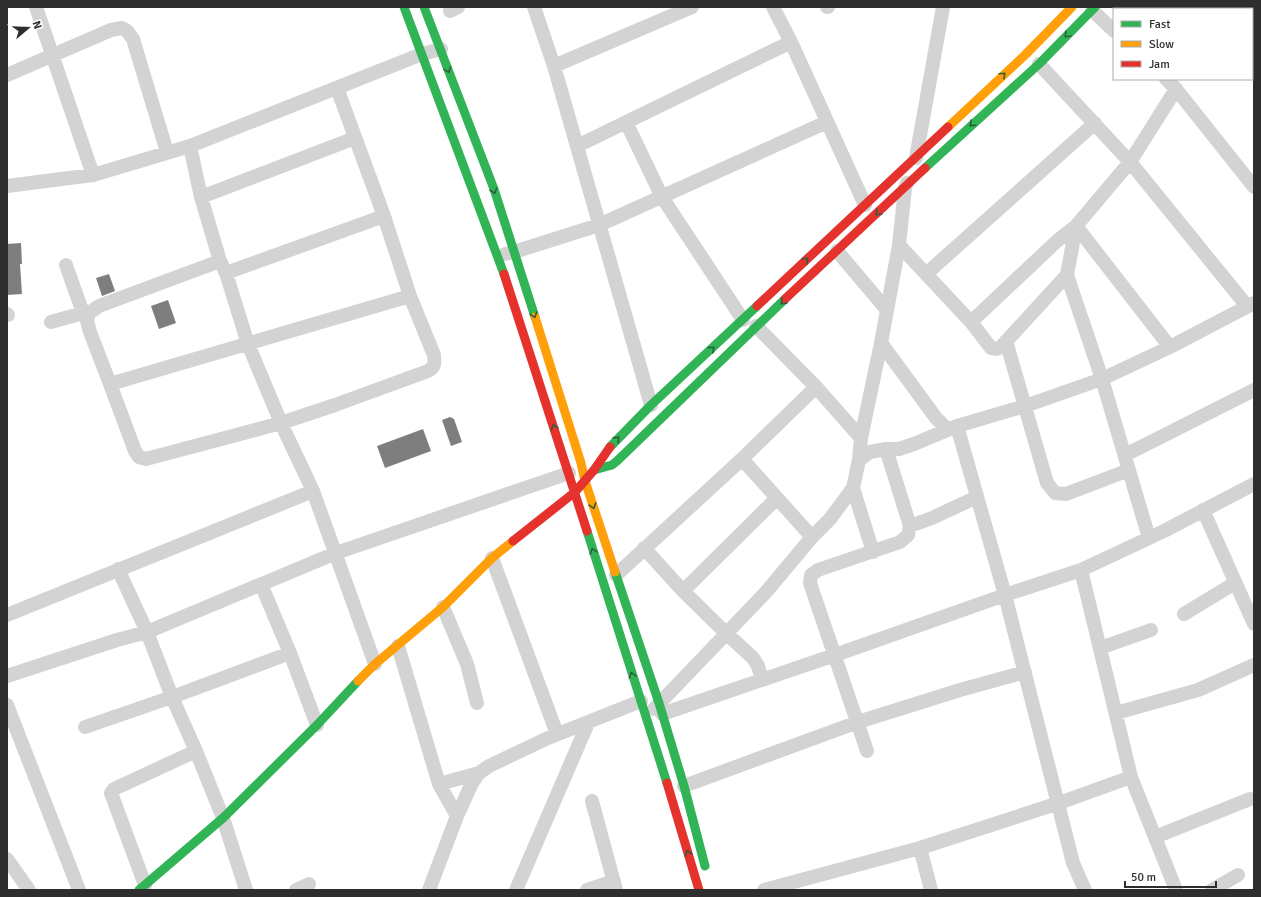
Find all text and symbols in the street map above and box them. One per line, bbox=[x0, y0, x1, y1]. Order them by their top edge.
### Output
north arrow bbox=[8, 8, 48, 48]
legend bbox=[1113, 8, 1253, 80]
text: Fast bbox=[1149, 17, 1170, 32]
text: N bbox=[30, 19, 44, 31]
one-way arrow bbox=[1064, 30, 1072, 38]
text: Slow bbox=[1149, 37, 1174, 52]
text: Jam bbox=[1149, 57, 1170, 72]
one-way arrow bbox=[444, 66, 452, 73]
one-way arrow bbox=[998, 72, 1006, 80]
one-way arrow bbox=[970, 119, 977, 126]
one-way arrow bbox=[490, 188, 498, 195]
one-way arrow bbox=[875, 208, 883, 216]
one-way arrow bbox=[801, 257, 809, 265]
one-way arrow bbox=[780, 297, 788, 304]
one-way arrow bbox=[529, 311, 538, 318]
one-way arrow bbox=[707, 347, 715, 354]
one-way arrow bbox=[550, 424, 559, 431]
one-way arrow bbox=[612, 436, 620, 443]
one-way arrow bbox=[588, 502, 597, 509]
one-way arrow bbox=[589, 548, 598, 555]
one-way arrow bbox=[628, 672, 637, 679]
one-way arrow bbox=[684, 849, 693, 856]
scale bar bbox=[1125, 863, 1216, 889]
text: 50 m bbox=[1131, 870, 1156, 885]

